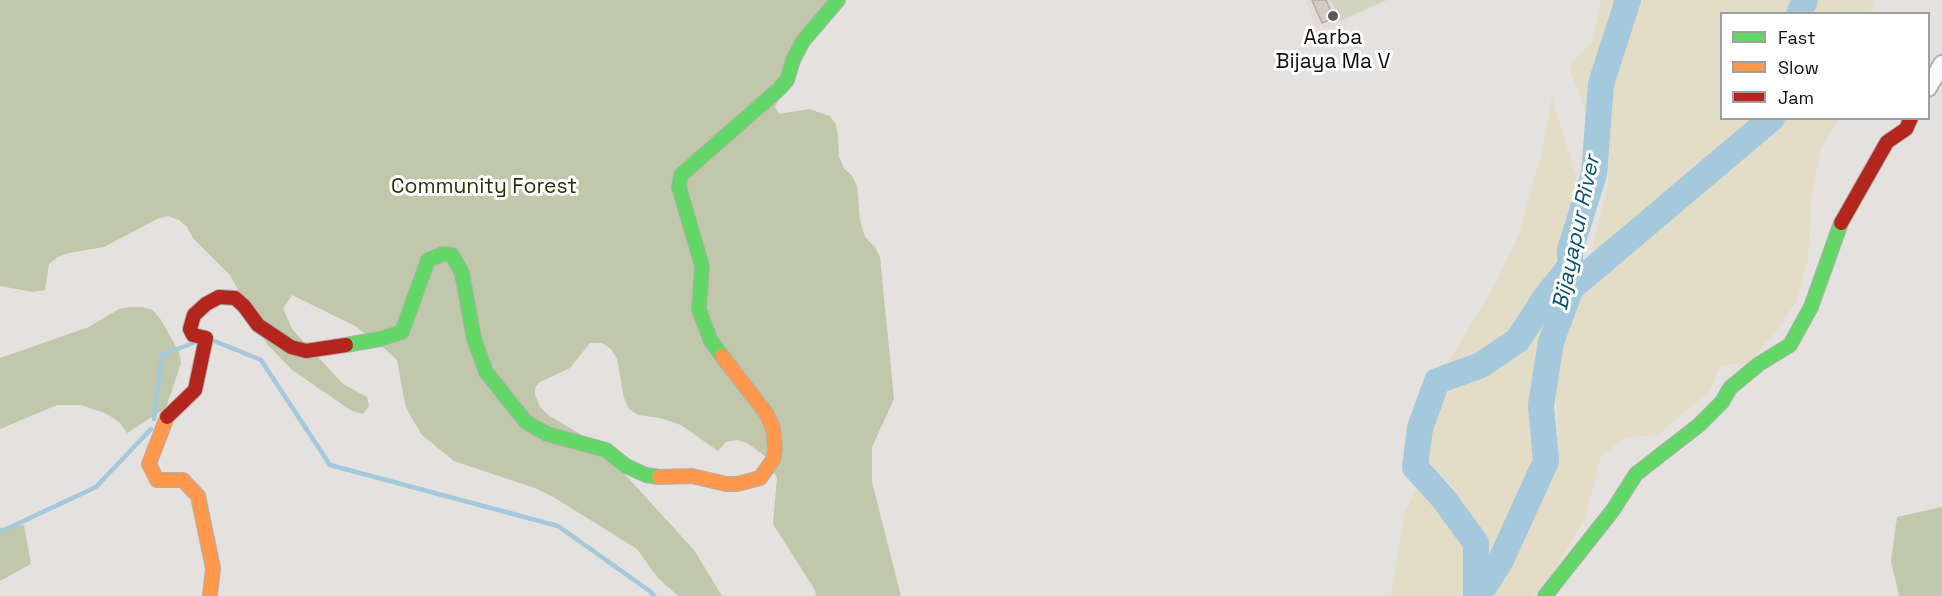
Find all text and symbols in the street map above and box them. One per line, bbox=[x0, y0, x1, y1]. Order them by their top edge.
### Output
marker: Aarba Bijaya Ma V bbox=[1326, 9, 1340, 23]
legend bbox=[1720, 12, 1930, 120]
place label: Aarba Bijaya Ma V bbox=[1276, 25, 1390, 75]
text: Fast bbox=[1778, 26, 1815, 49]
text: Slow bbox=[1778, 56, 1819, 79]
text: Jam bbox=[1778, 86, 1814, 109]
water label: Bijayapur River bbox=[1548, 153, 1606, 313]
park label: Community Forest bbox=[391, 174, 577, 200]

